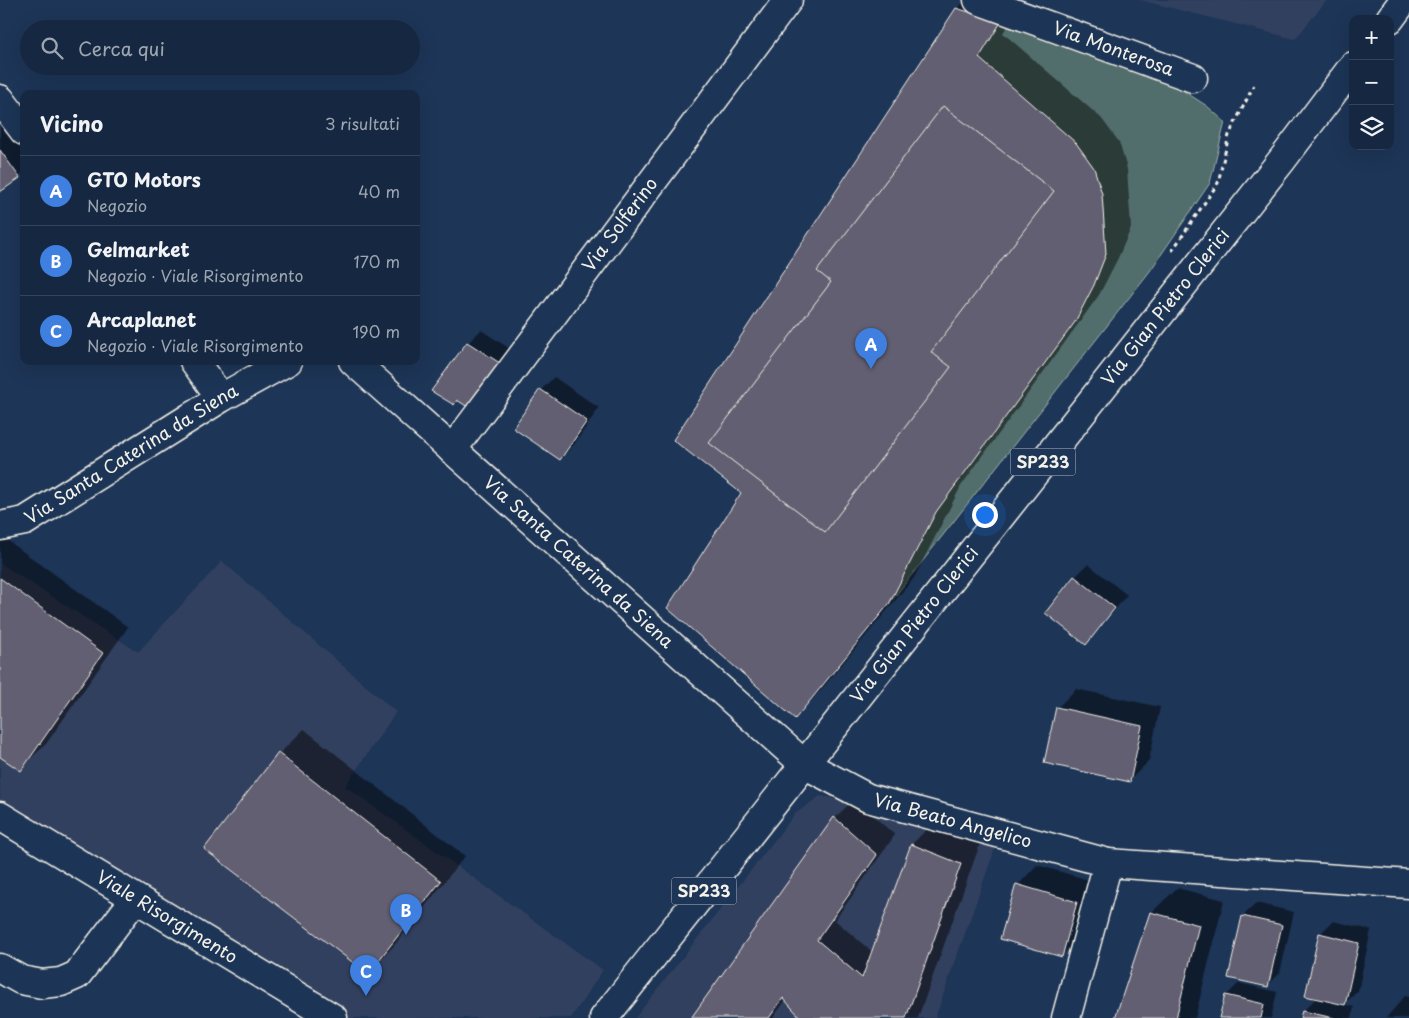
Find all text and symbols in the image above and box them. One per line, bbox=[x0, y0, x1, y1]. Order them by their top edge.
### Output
street label: Via Monterosa bbox=[1050, 13, 1179, 82]
map controls bbox=[1349, 15, 1394, 150]
button: + bbox=[1349, 15, 1394, 60]
search box bbox=[20, 20, 420, 75]
icon: search bbox=[38, 34, 66, 62]
text: Cerca qui bbox=[78, 34, 165, 62]
button: − bbox=[1349, 60, 1394, 105]
button: layers bbox=[1349, 105, 1394, 150]
text: Vicino bbox=[40, 107, 103, 139]
text: 3 risultati bbox=[325, 111, 400, 135]
text: GTO Motors bbox=[87, 165, 201, 193]
street label: Via Solferino bbox=[575, 171, 663, 277]
text: A bbox=[50, 179, 62, 203]
text: 40 m bbox=[358, 179, 400, 203]
text: Negozio bbox=[87, 193, 147, 217]
street label: Via Gian Pietro Clerici bbox=[1094, 222, 1235, 391]
text: Gelmarket bbox=[87, 235, 190, 263]
text: B bbox=[51, 249, 61, 273]
text: 170 m bbox=[354, 249, 400, 273]
text: Negozio · Viale Risorgimento bbox=[87, 263, 303, 287]
text: Arcaplanet bbox=[87, 305, 196, 333]
text: C bbox=[50, 319, 62, 343]
text: 190 m bbox=[352, 319, 400, 343]
pin: A bbox=[855, 328, 887, 369]
text: Negozio · Viale Risorgimento bbox=[87, 333, 303, 357]
street label: Via Santa Caterina da Siena bbox=[19, 376, 243, 530]
road number: SP233 bbox=[1010, 448, 1076, 476]
street label: Via Santa Caterina da Siena bbox=[478, 469, 681, 654]
your location bbox=[972, 502, 998, 528]
street label: Via Gian Pietro Clerici bbox=[843, 540, 984, 708]
street label: Via Beato Angelico bbox=[871, 785, 1035, 854]
street label: Viale Risorgimento bbox=[92, 862, 243, 969]
road number: SP233 bbox=[672, 878, 736, 904]
pin: B bbox=[390, 894, 422, 935]
pin: C bbox=[350, 955, 382, 996]

